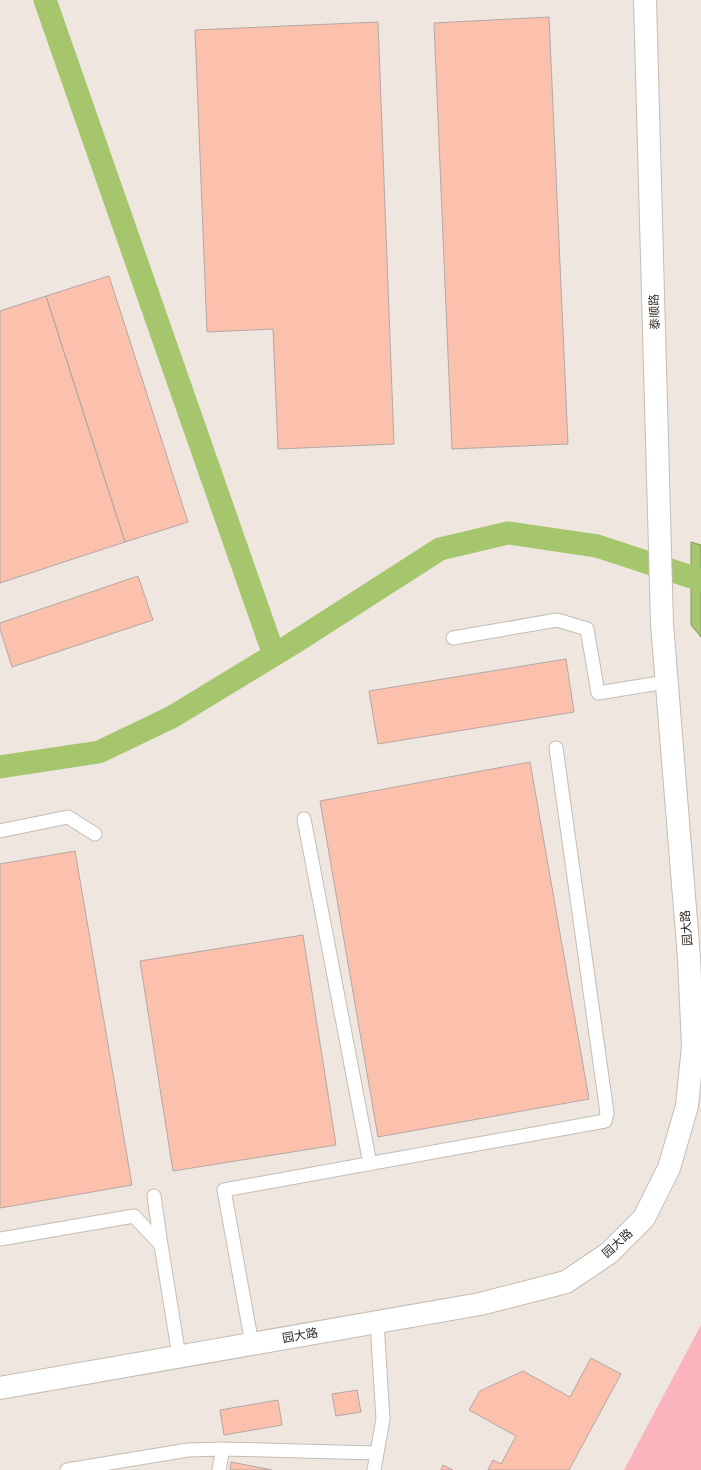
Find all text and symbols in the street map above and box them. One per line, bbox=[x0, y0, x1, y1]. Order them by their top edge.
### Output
street label: 泰顺路 bbox=[646, 294, 662, 330]
street label: 园大路 bbox=[677, 909, 695, 947]
street label: 园大路 bbox=[599, 1225, 635, 1261]
street label: 园大路 bbox=[281, 1324, 319, 1346]

